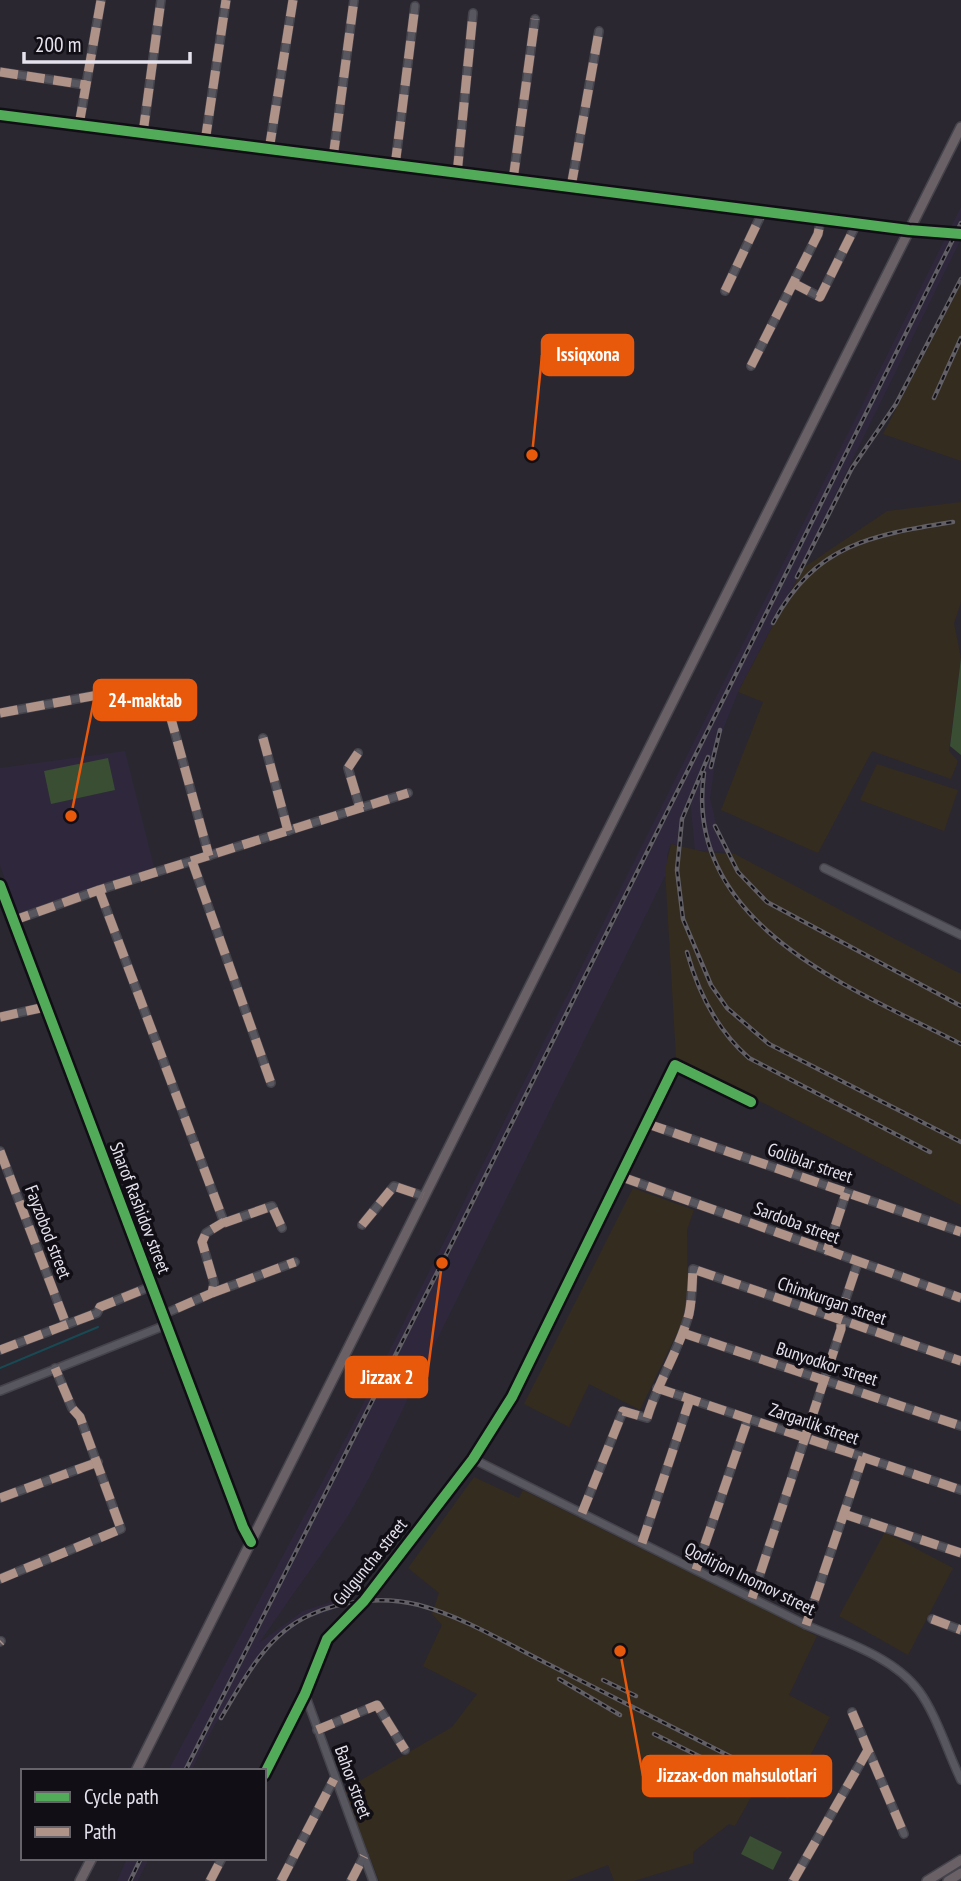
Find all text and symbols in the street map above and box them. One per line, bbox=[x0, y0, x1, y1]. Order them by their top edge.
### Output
scale bar bbox=[24, 21, 191, 65]
text: 200 m bbox=[35, 31, 81, 58]
callout: Issiqxona bbox=[542, 335, 633, 375]
text: Issiqxona bbox=[556, 342, 620, 366]
callout: 24-maktab bbox=[94, 680, 196, 720]
text: 24-maktab bbox=[108, 688, 182, 712]
street label: Goliblar street bbox=[765, 1137, 856, 1188]
street label: Sharof Rashidov street bbox=[105, 1139, 176, 1277]
street label: Fayzobod street bbox=[20, 1182, 77, 1282]
street label: Sardoba street bbox=[751, 1196, 843, 1249]
street label: Chimkurgan street bbox=[775, 1271, 890, 1330]
street label: Bunyodkor street bbox=[773, 1336, 881, 1391]
callout: Jizzax 2 bbox=[346, 1357, 427, 1397]
text: Jizzax 2 bbox=[360, 1365, 413, 1389]
street label: Zargarlik street bbox=[766, 1397, 862, 1450]
street label: Gulguncha street bbox=[328, 1513, 412, 1610]
street label: Qodirjon Inomov street bbox=[681, 1537, 819, 1620]
street label: Bahor street bbox=[330, 1742, 377, 1821]
callout: Jizzax-don mahsulotlari bbox=[643, 1756, 831, 1796]
text: Jizzax-don mahsulotlari bbox=[656, 1763, 817, 1787]
legend bbox=[21, 1769, 266, 1860]
text: Cycle path bbox=[84, 1783, 159, 1810]
text: Path bbox=[84, 1818, 116, 1845]

